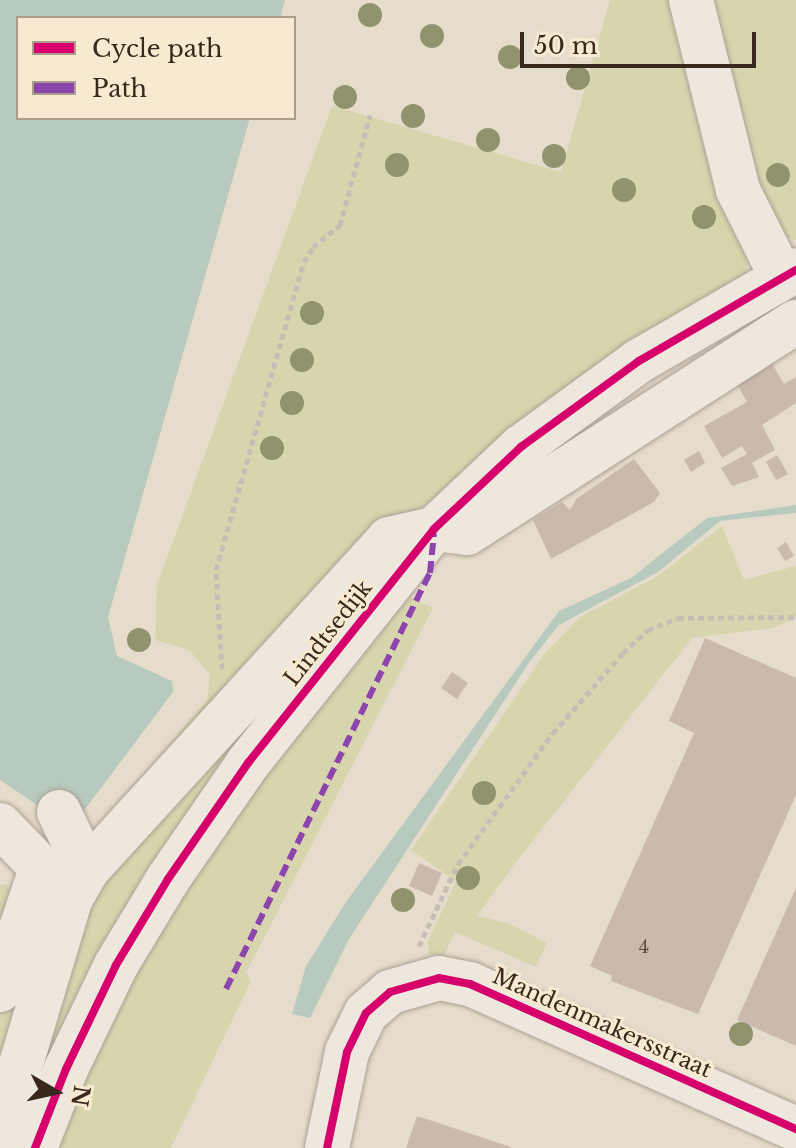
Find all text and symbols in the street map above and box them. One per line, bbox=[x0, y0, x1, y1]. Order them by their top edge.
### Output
legend bbox=[16, 16, 296, 120]
scale bar bbox=[524, 16, 760, 66]
text: 50 m bbox=[534, 31, 597, 60]
text: Cycle path bbox=[92, 34, 223, 63]
text: Path bbox=[92, 74, 147, 103]
street label: Lindtsedijk bbox=[279, 575, 377, 691]
house number: 4 bbox=[639, 936, 649, 958]
street label: Mandenmakersstraat bbox=[488, 963, 716, 1083]
north arrow bbox=[16, 1052, 96, 1132]
text: N bbox=[65, 1084, 95, 1108]

